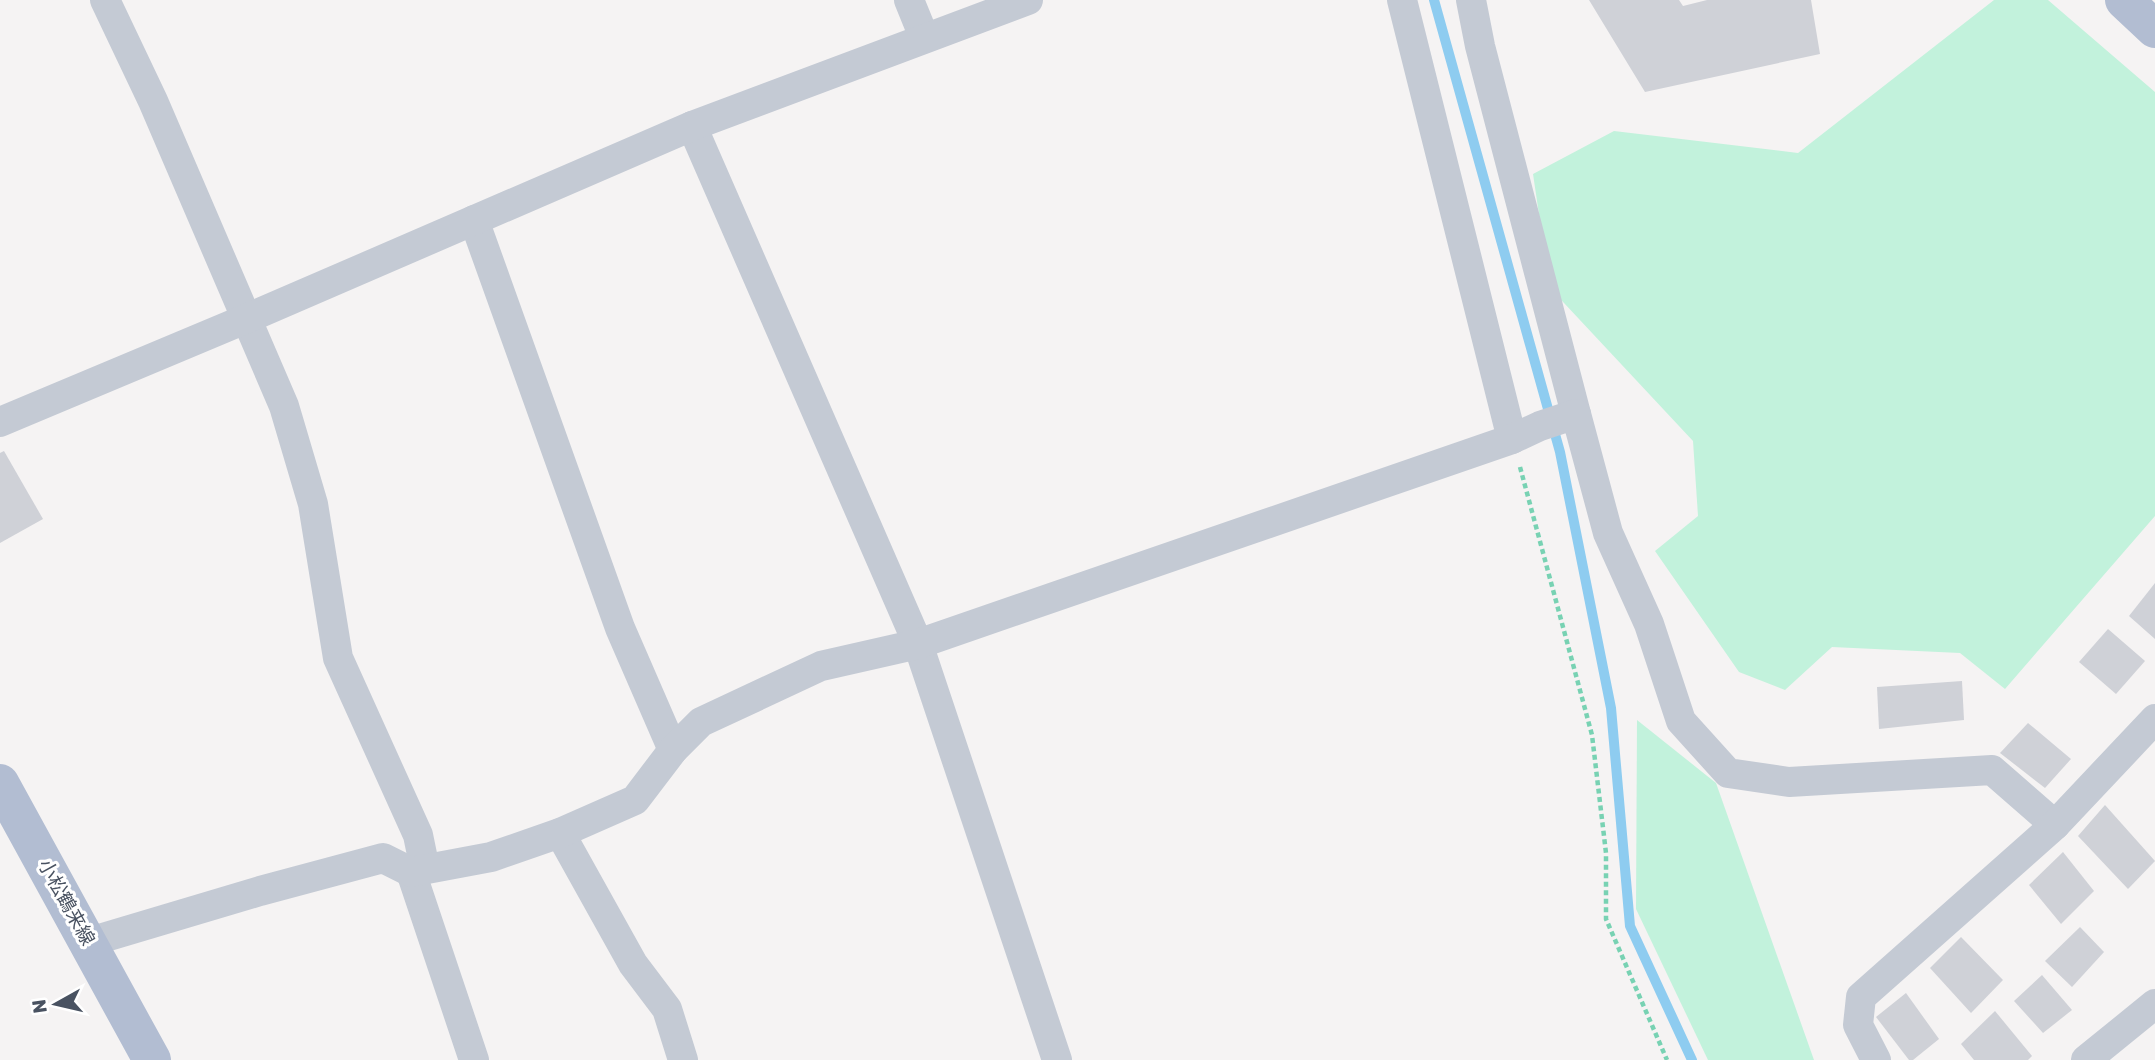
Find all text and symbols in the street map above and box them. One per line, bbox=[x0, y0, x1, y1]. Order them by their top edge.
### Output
street label: 小松鶴来線 bbox=[33, 855, 100, 949]
north arrow bbox=[21, 969, 91, 1039]
text: N bbox=[27, 998, 52, 1015]

